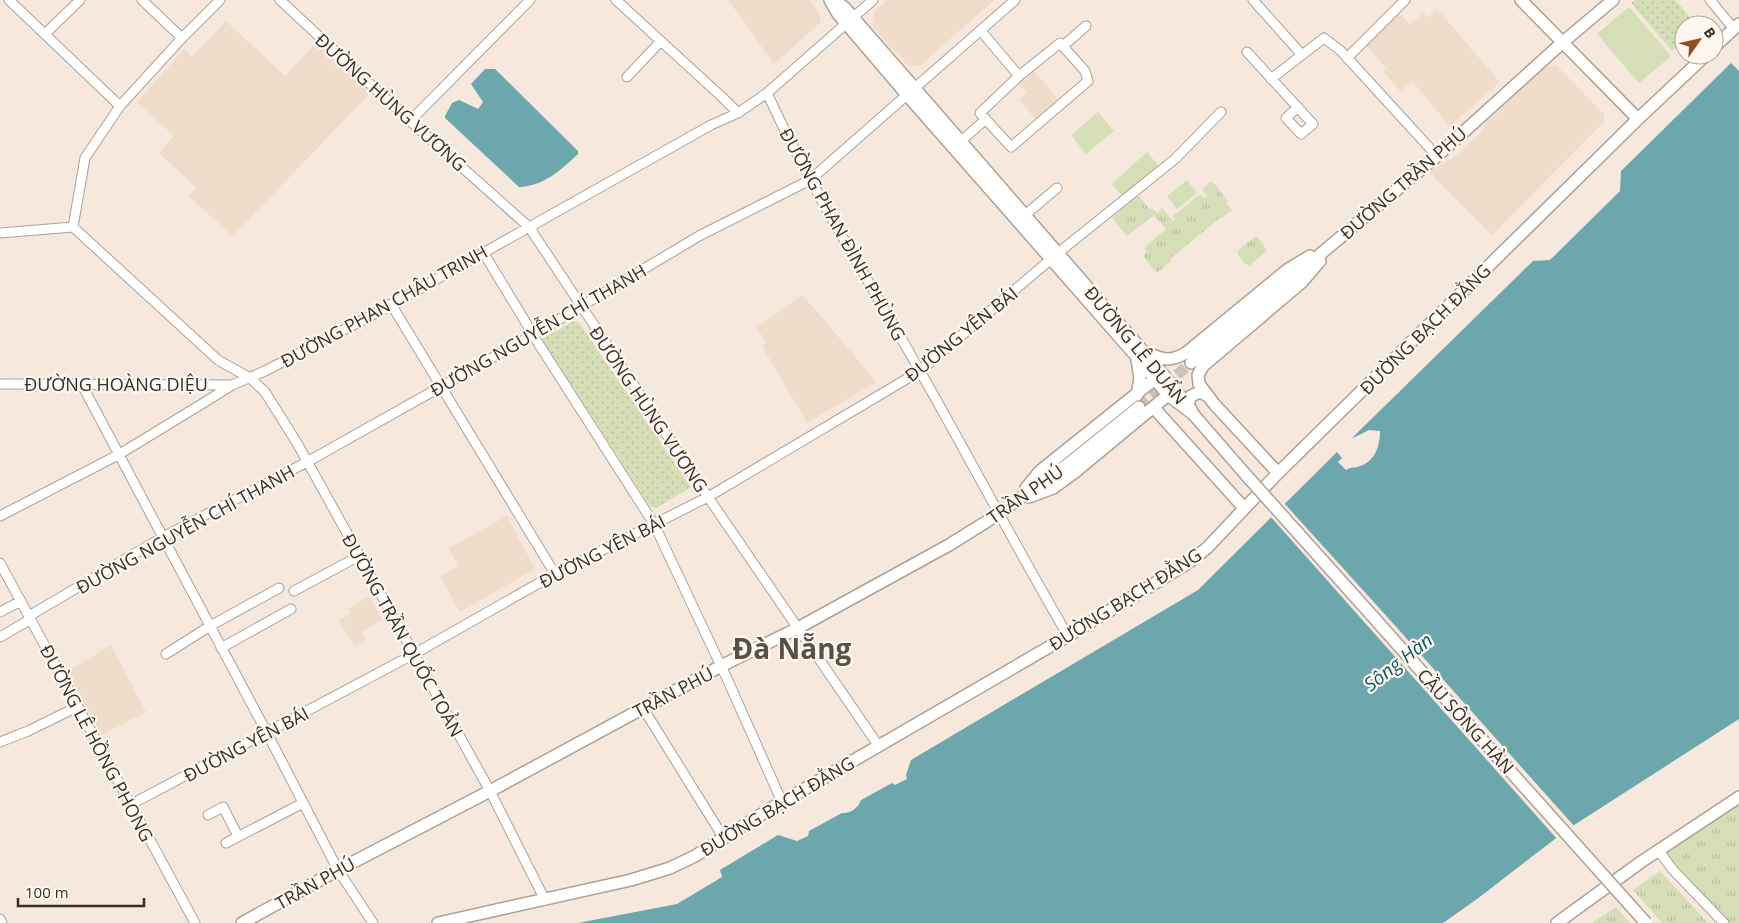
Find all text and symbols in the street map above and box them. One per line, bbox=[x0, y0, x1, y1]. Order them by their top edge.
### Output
north arrow bbox=[1674, 15, 1724, 65]
text: B bbox=[1700, 23, 1721, 42]
street label: ĐƯỜNG HÙNG VƯƠNG bbox=[310, 28, 472, 176]
street label: ĐƯỜNG TRẦN PHÚ bbox=[1335, 121, 1471, 245]
street label: ĐƯỜNG PHAN ĐÌNH PHÙNG bbox=[774, 123, 912, 345]
street label: ĐƯỜNG PHAN CHÂU TRINH bbox=[276, 239, 492, 373]
street label: ĐƯỜNG NGUYỄN CHÍ THANH bbox=[425, 257, 651, 402]
street label: ĐƯỜNG BẠCH ĐẰNG bbox=[1354, 258, 1496, 400]
street label: ĐƯỜNG YÊN BÁI bbox=[900, 281, 1022, 387]
street label: ĐƯỜNG LÊ DUẨN bbox=[1079, 281, 1193, 409]
street label: ĐƯỜNG HÙNG VƯƠNG bbox=[584, 321, 714, 497]
street label: ĐƯỜNG HOÀNG DIỆU bbox=[24, 372, 208, 396]
street label: ĐƯỜNG NGUYỄN CHÍ THANH bbox=[71, 458, 298, 599]
street label: TRẦN PHÚ bbox=[982, 459, 1068, 529]
street label: ĐƯỜNG YÊN BÁI bbox=[535, 509, 669, 593]
street label: ĐƯỜNG TRẦN QUỐC TOẢN bbox=[337, 529, 469, 741]
street label: ĐƯỜNG BẠCH ĐẰNG bbox=[1044, 542, 1206, 656]
water label: Sông Hàn bbox=[1358, 627, 1438, 697]
district label: Đà Nẵng bbox=[733, 629, 852, 667]
street label: ĐƯỜNG LÊ HỒNG PHONG bbox=[35, 640, 159, 846]
street label: TRẦN PHÚ bbox=[629, 661, 717, 723]
street label: CẦU SÔNG HÀN bbox=[1412, 663, 1520, 779]
street label: ĐƯỜNG YÊN BÁI bbox=[179, 701, 313, 787]
street label: ĐƯỜNG BẠCH ĐẰNG bbox=[696, 750, 858, 862]
street label: TRẦN PHÚ bbox=[271, 851, 359, 915]
scale bar bbox=[18, 876, 144, 908]
text: 100 m bbox=[25, 882, 69, 902]

